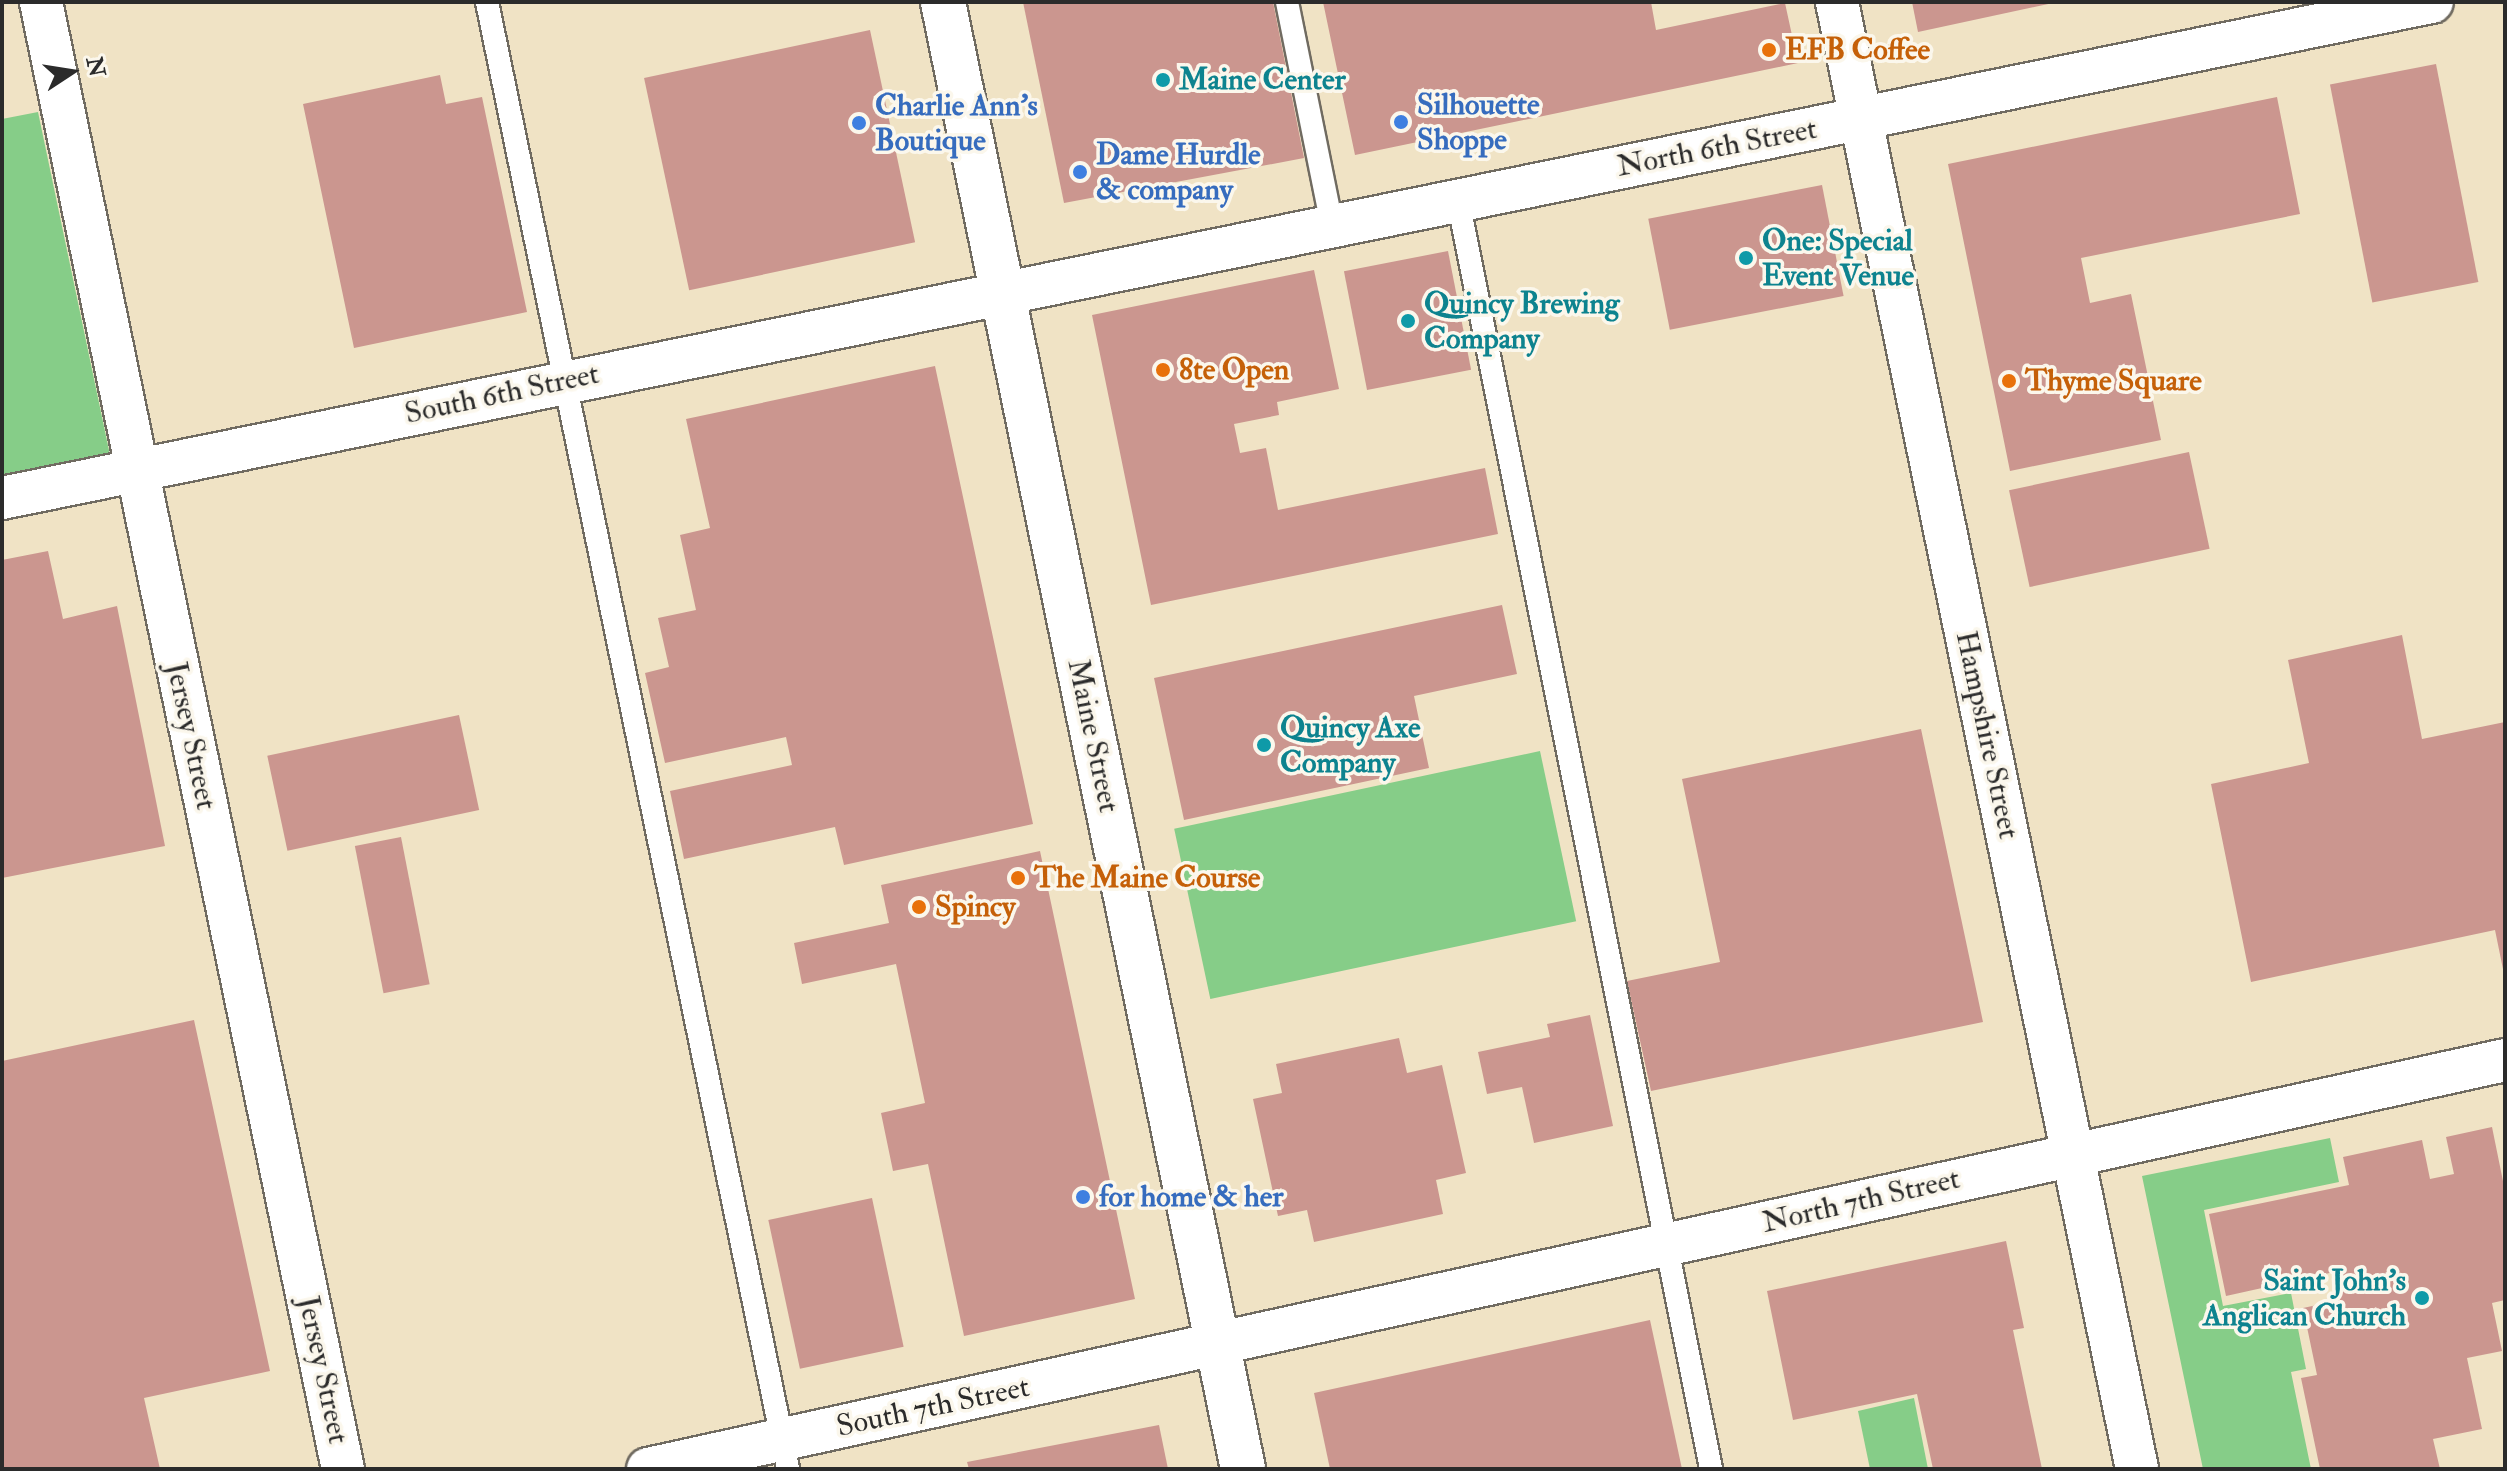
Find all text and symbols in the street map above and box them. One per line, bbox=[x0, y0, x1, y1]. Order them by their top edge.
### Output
north arrow bbox=[32, 32, 112, 112]
place label: EFB Coffee bbox=[1785, 32, 1930, 68]
marker: EFB Coffee bbox=[1760, 41, 1778, 59]
text: N bbox=[80, 54, 111, 80]
place label: Maine Center bbox=[1179, 62, 1346, 98]
marker: Maine Center bbox=[1154, 71, 1172, 89]
place label: Silhouette Shoppe bbox=[1417, 87, 1539, 158]
place label: Charlie Ann's Boutique bbox=[875, 88, 1038, 158]
street label: North 6th Street bbox=[1614, 111, 1820, 185]
marker: Silhouette Shoppe bbox=[1392, 113, 1410, 131]
marker: Charlie Ann's Boutique bbox=[850, 114, 868, 132]
place label: Dame Hurdle & company bbox=[1096, 137, 1261, 208]
marker: Dame Hurdle & company bbox=[1071, 163, 1089, 181]
place label: One: Special Event Venue bbox=[1762, 223, 1914, 294]
marker: One: Special Event Venue bbox=[1737, 249, 1755, 267]
place label: Quincy Brewing Company bbox=[1424, 286, 1620, 356]
marker: Quincy Brewing Company bbox=[1399, 312, 1417, 330]
place label: 8te Open bbox=[1179, 352, 1289, 388]
street label: South 6th Street bbox=[402, 356, 602, 432]
marker: 8te Open bbox=[1154, 361, 1172, 379]
place label: Thyme Square bbox=[2025, 363, 2202, 399]
marker: Thyme Square bbox=[2000, 372, 2018, 390]
street label: Hampshire Street bbox=[1947, 628, 2027, 842]
street label: Maine Street bbox=[1059, 656, 1127, 816]
street label: Jersey Street bbox=[158, 659, 224, 813]
place label: Quincy Axe Company bbox=[1280, 710, 1421, 780]
marker: Quincy Axe Company bbox=[1255, 736, 1273, 754]
place label: The Maine Course bbox=[1034, 860, 1260, 896]
marker: The Maine Course bbox=[1009, 869, 1027, 887]
place label: Spincy bbox=[935, 889, 1015, 925]
marker: Spincy bbox=[910, 898, 928, 916]
street label: North 7th Street bbox=[1759, 1161, 1963, 1241]
place label: for home & her bbox=[1099, 1179, 1284, 1215]
marker: for home & her bbox=[1074, 1188, 1092, 1206]
place label: Saint John's Anglican Church bbox=[2203, 1263, 2406, 1334]
marker: Saint John's Anglican Church bbox=[2413, 1289, 2431, 1307]
street label: Jersey Street bbox=[290, 1293, 356, 1447]
street label: South 7th Street bbox=[833, 1369, 1033, 1445]

